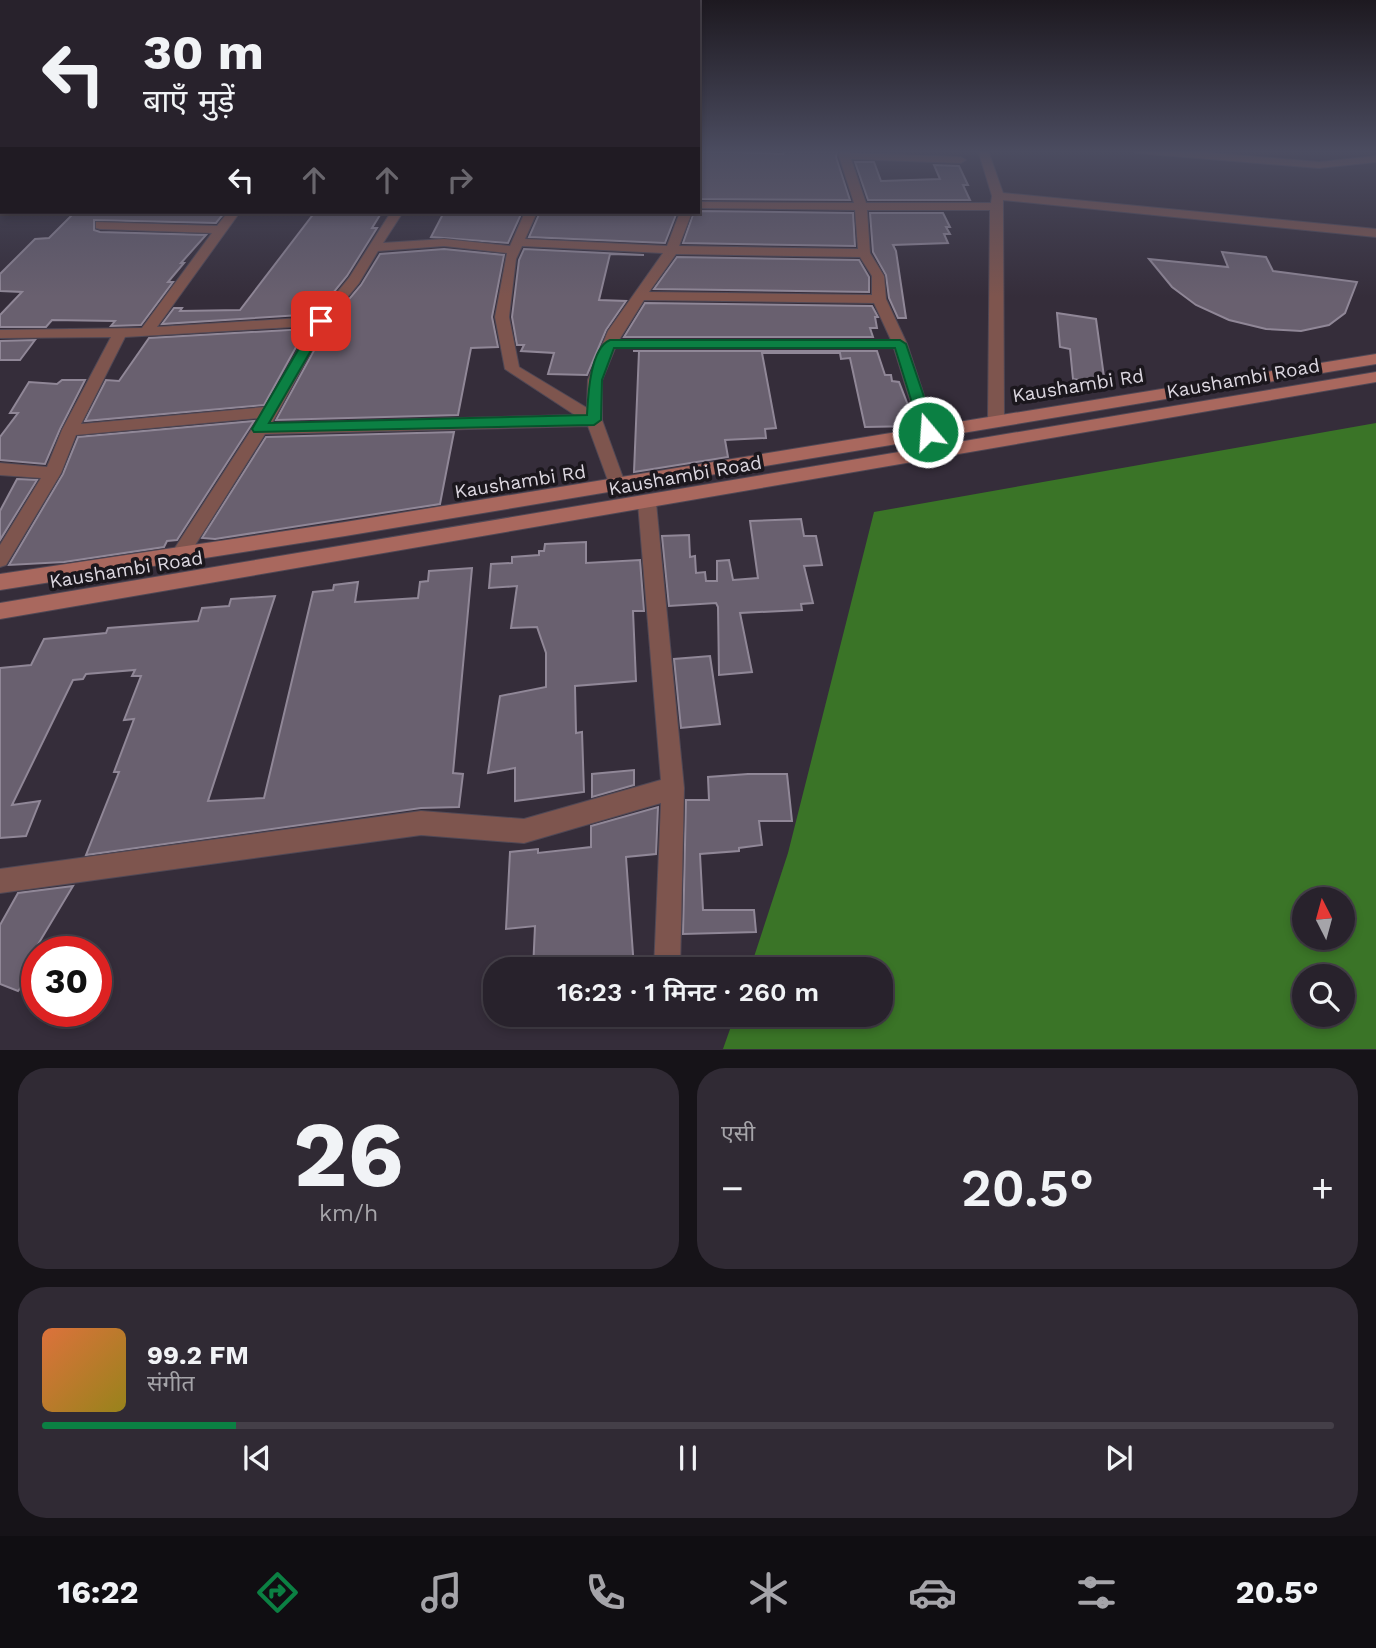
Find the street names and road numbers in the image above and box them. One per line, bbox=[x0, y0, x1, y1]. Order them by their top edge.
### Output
street label: Kaushambi Road bbox=[1165, 354, 1321, 403]
street label: Kaushambi Rd bbox=[1011, 364, 1146, 407]
street label: Kaushambi Road bbox=[607, 451, 763, 500]
street label: Kaushambi Rd bbox=[453, 460, 588, 503]
street label: Kaushambi Road bbox=[48, 546, 204, 593]

